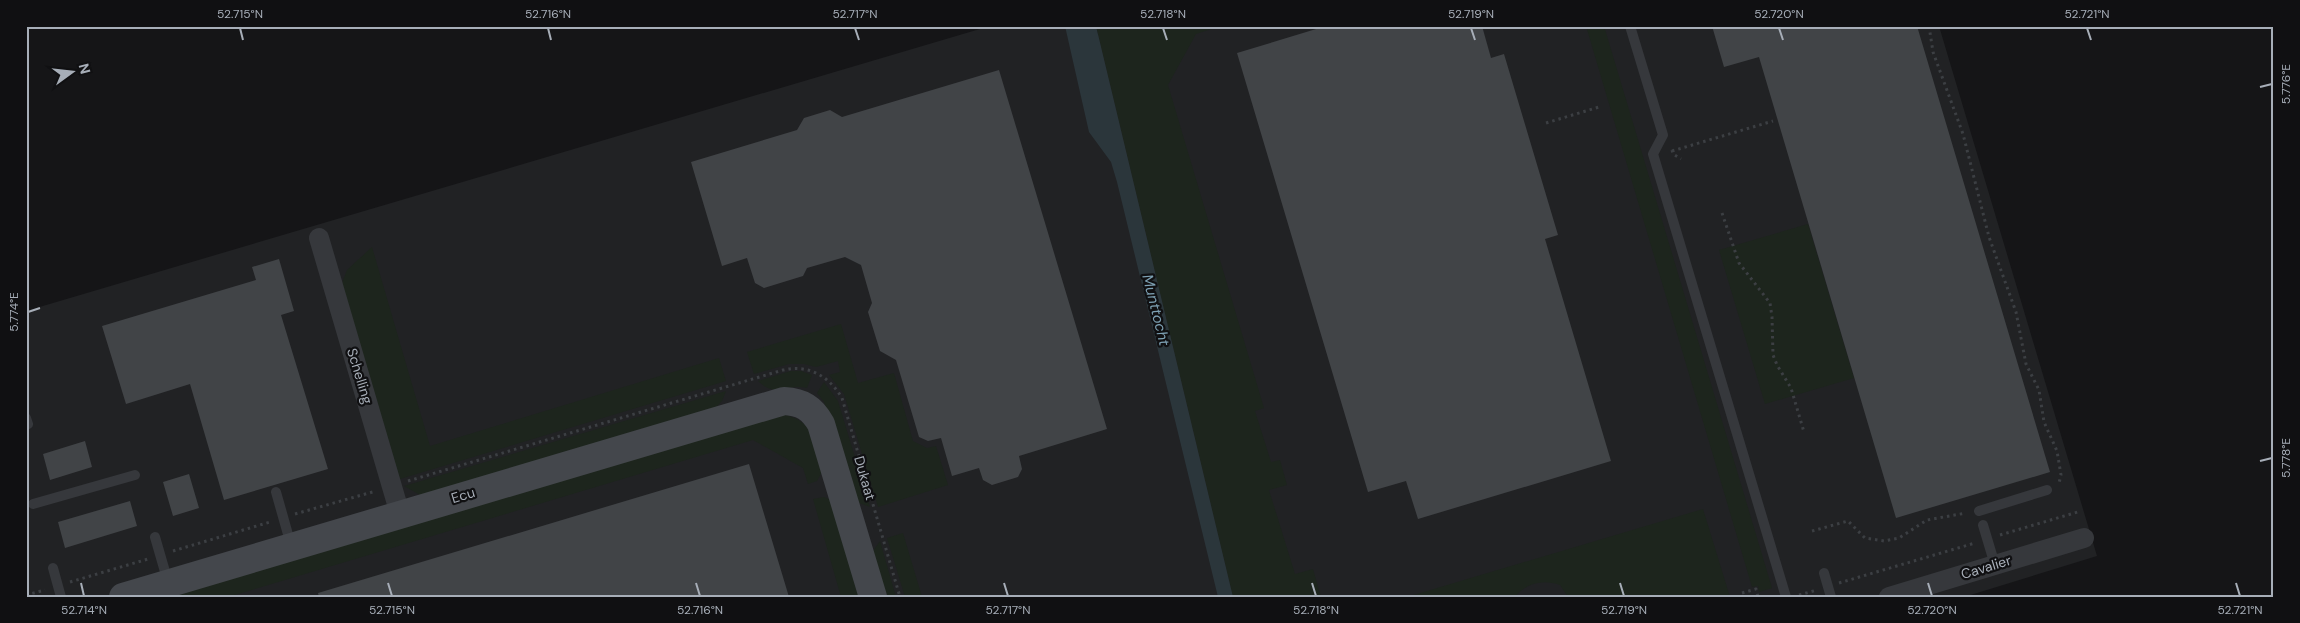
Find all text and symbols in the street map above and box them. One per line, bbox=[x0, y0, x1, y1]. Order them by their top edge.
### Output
text: 52.715°N bbox=[217, 6, 263, 22]
text: 52.716°N bbox=[525, 6, 571, 22]
text: 52.717°N bbox=[832, 6, 878, 22]
text: 52.718°N bbox=[1140, 6, 1186, 22]
text: 52.719°N bbox=[1448, 6, 1494, 22]
text: 52.720°N bbox=[1754, 6, 1804, 22]
text: 52.721°N bbox=[2064, 6, 2110, 22]
north arrow bbox=[48, 48, 98, 98]
text: N bbox=[75, 61, 95, 76]
text: 5.776°E bbox=[2278, 64, 2294, 104]
water label: Munttocht bbox=[1137, 272, 1175, 348]
text: 5.774°E bbox=[6, 292, 22, 332]
street label: Schelling bbox=[343, 346, 377, 406]
text: 5.778°E bbox=[2278, 438, 2294, 478]
street label: Dukaat bbox=[850, 454, 880, 502]
street label: Ecu bbox=[449, 483, 477, 507]
street label: Cavalier bbox=[1959, 551, 2013, 583]
text: 52.714°N bbox=[61, 602, 107, 618]
text: 52.715°N bbox=[369, 602, 415, 618]
text: 52.716°N bbox=[677, 602, 723, 618]
text: 52.717°N bbox=[985, 602, 1031, 618]
text: 52.718°N bbox=[1293, 602, 1339, 618]
text: 52.719°N bbox=[1601, 602, 1647, 618]
text: 52.720°N bbox=[1907, 602, 1957, 618]
text: 52.721°N bbox=[2217, 602, 2263, 618]

